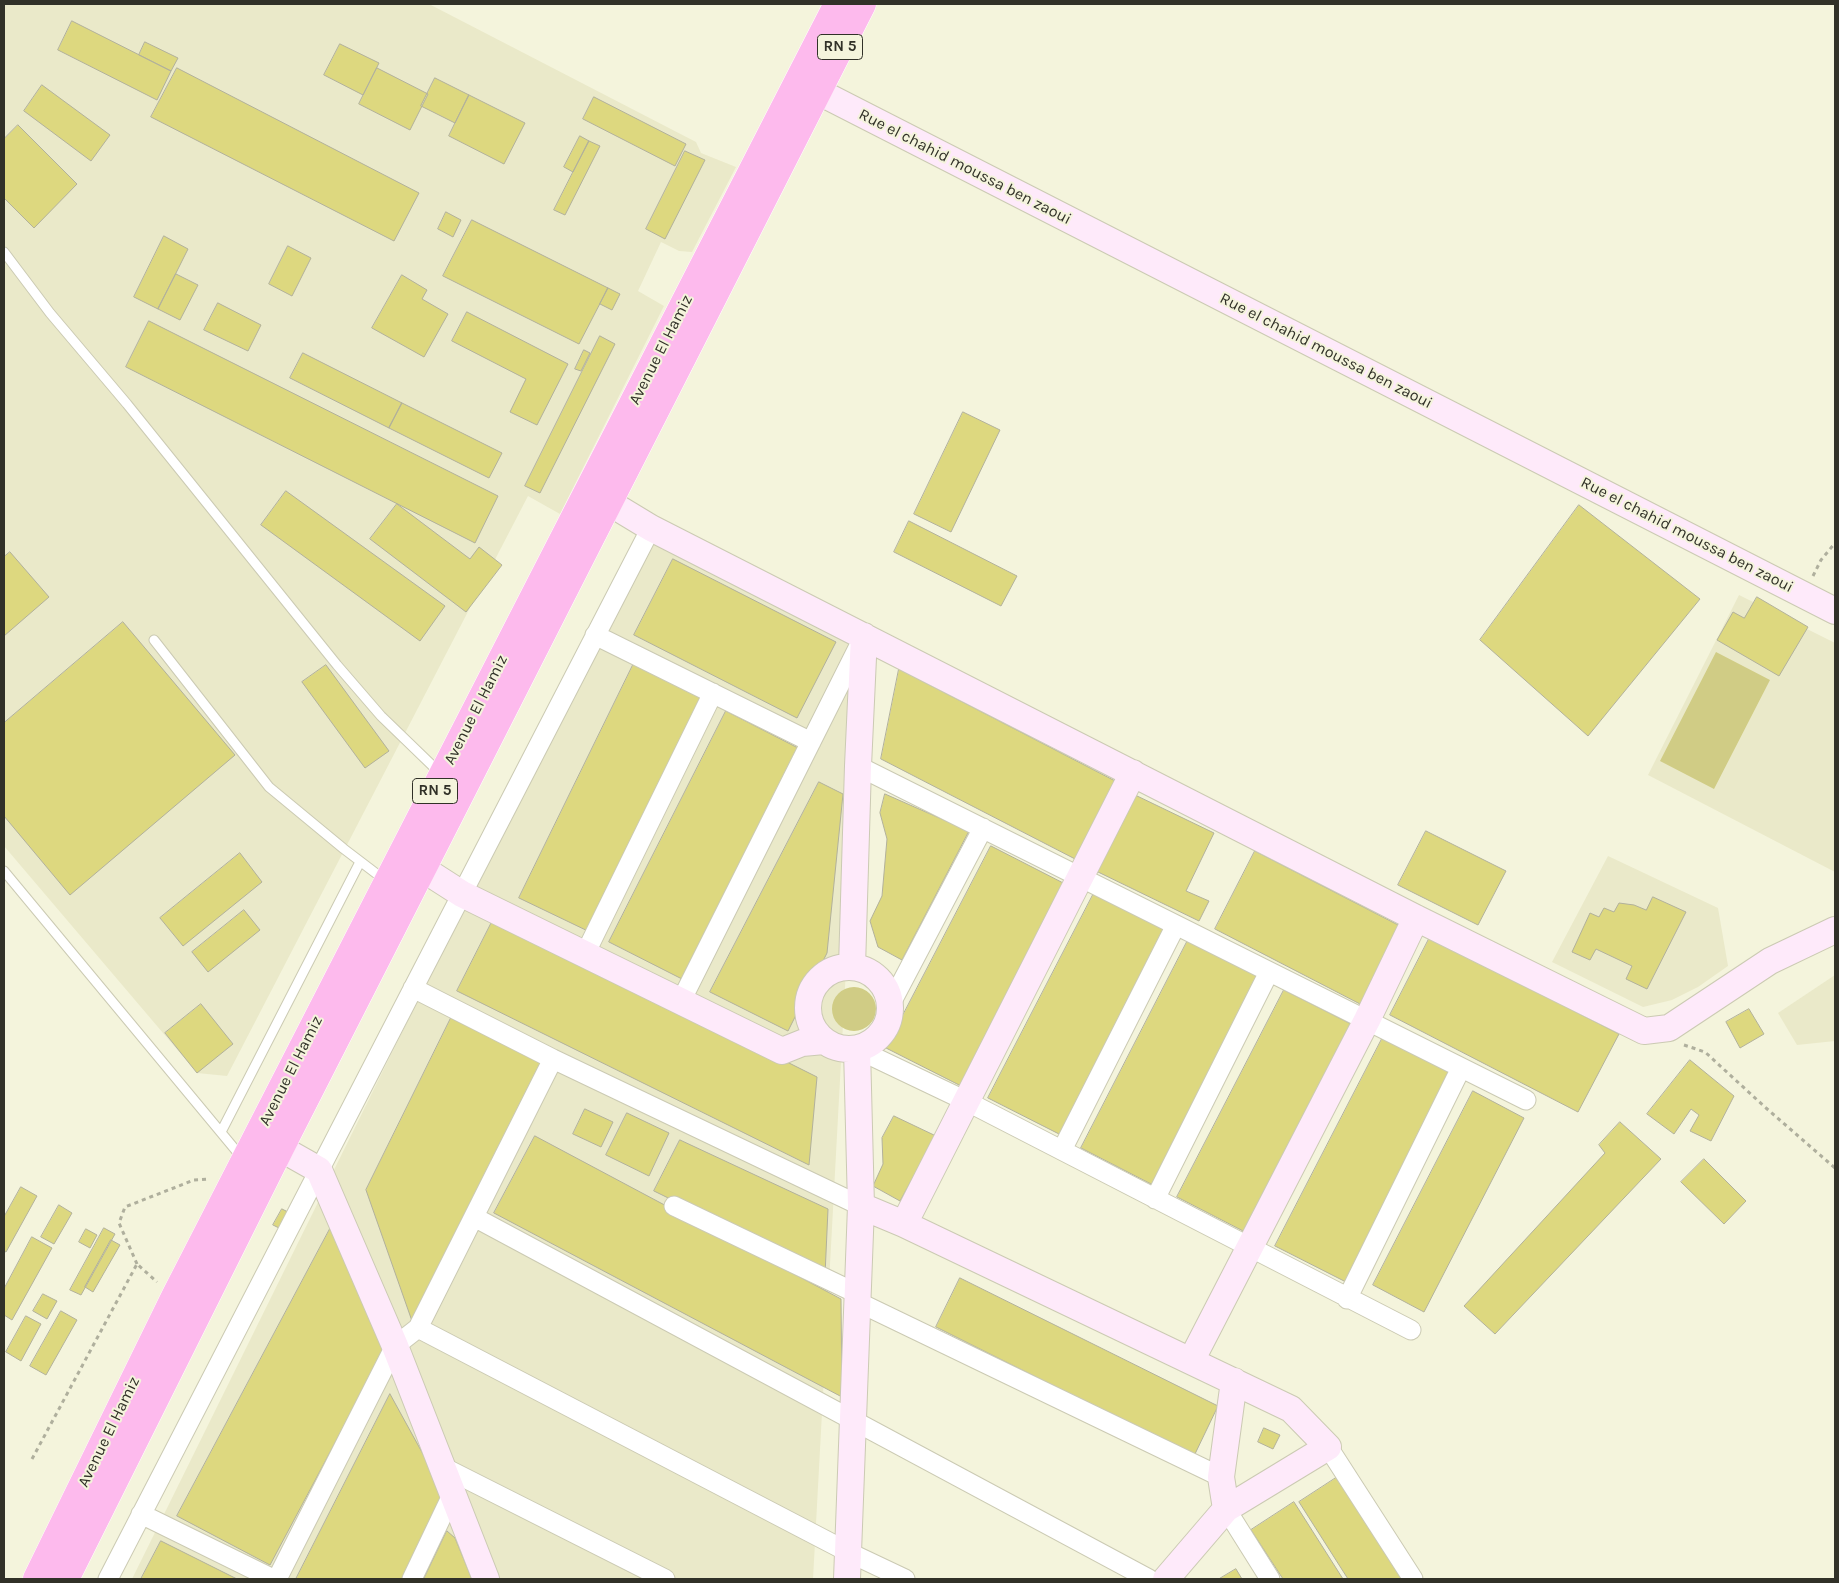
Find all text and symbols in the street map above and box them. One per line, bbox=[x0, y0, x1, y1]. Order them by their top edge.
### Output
road number: RN 5 bbox=[818, 34, 862, 60]
street label: Rue el chahid moussa ben zaoui bbox=[856, 105, 1074, 229]
street label: Rue el chahid moussa ben zaoui bbox=[1217, 289, 1435, 413]
street label: Avenue El Hamiz bbox=[625, 292, 697, 408]
street label: Rue el chahid moussa ben zaoui bbox=[1578, 473, 1796, 597]
street label: Avenue El Hamiz bbox=[440, 652, 512, 768]
road number: RN 5 bbox=[412, 778, 458, 804]
street label: Avenue El Hamiz bbox=[255, 1013, 327, 1129]
street label: Avenue El Hamiz bbox=[74, 1374, 144, 1490]

